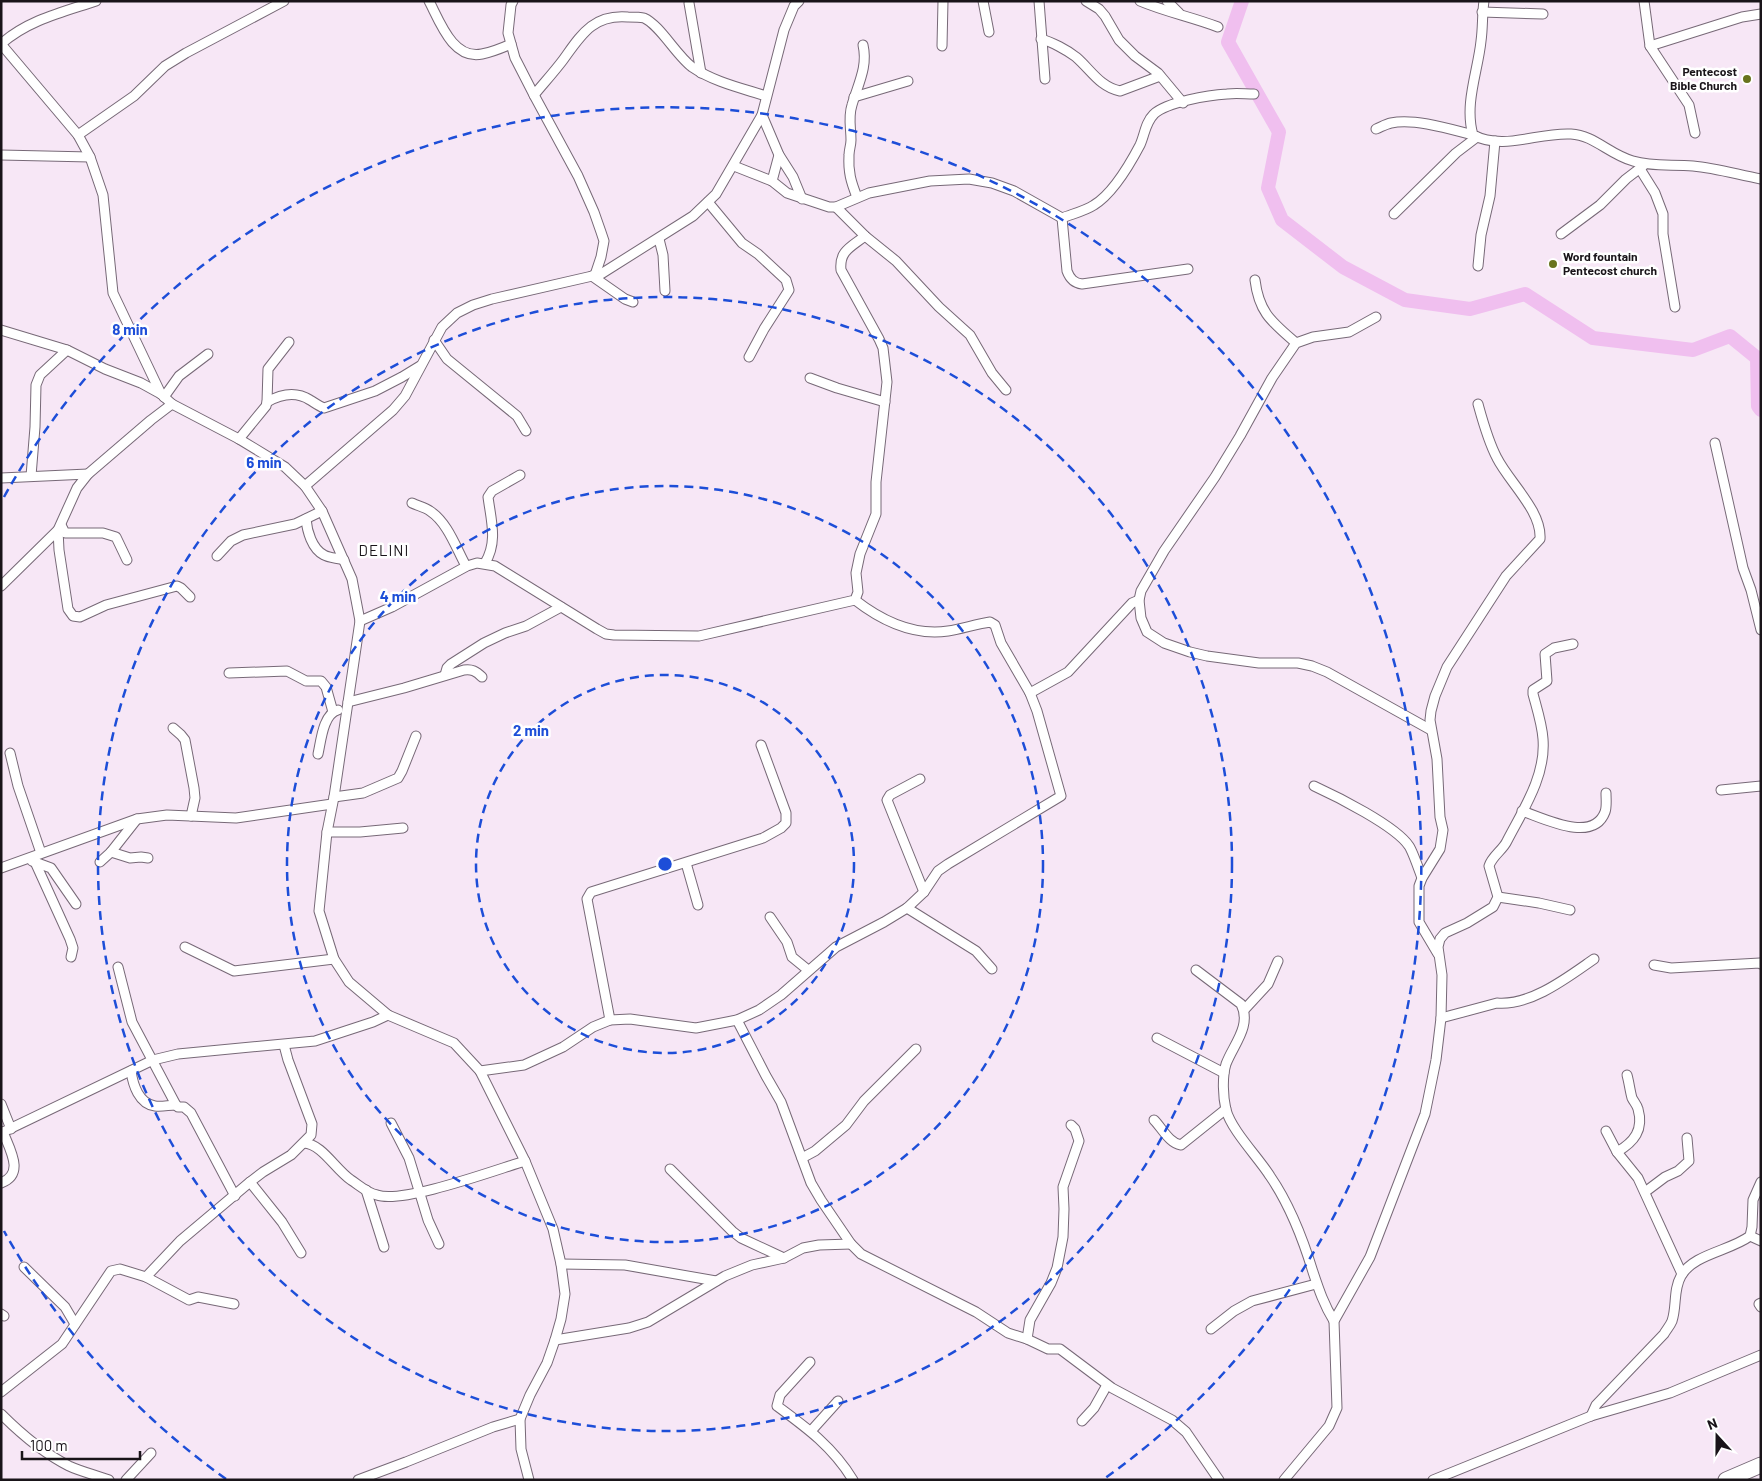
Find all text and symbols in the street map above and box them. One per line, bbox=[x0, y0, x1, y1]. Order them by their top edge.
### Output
place label: Pentecost Bible Church bbox=[1670, 64, 1737, 92]
marker: Pentecost Bible Church bbox=[1741, 73, 1753, 85]
place label: Word fountain Pentecost church bbox=[1563, 249, 1657, 277]
marker: Word fountain Pentecost church bbox=[1547, 258, 1559, 270]
text: 8 min bbox=[112, 320, 148, 338]
text: 6 min bbox=[246, 453, 282, 471]
district label: DELINI bbox=[359, 541, 409, 559]
text: 4 min bbox=[380, 587, 416, 605]
text: 2 min bbox=[513, 721, 549, 739]
centre of rings bbox=[656, 855, 674, 873]
north arrow bbox=[1692, 1411, 1742, 1461]
text: N bbox=[1705, 1414, 1720, 1433]
scale bar bbox=[22, 1428, 140, 1460]
text: 100 m bbox=[30, 1436, 68, 1454]

